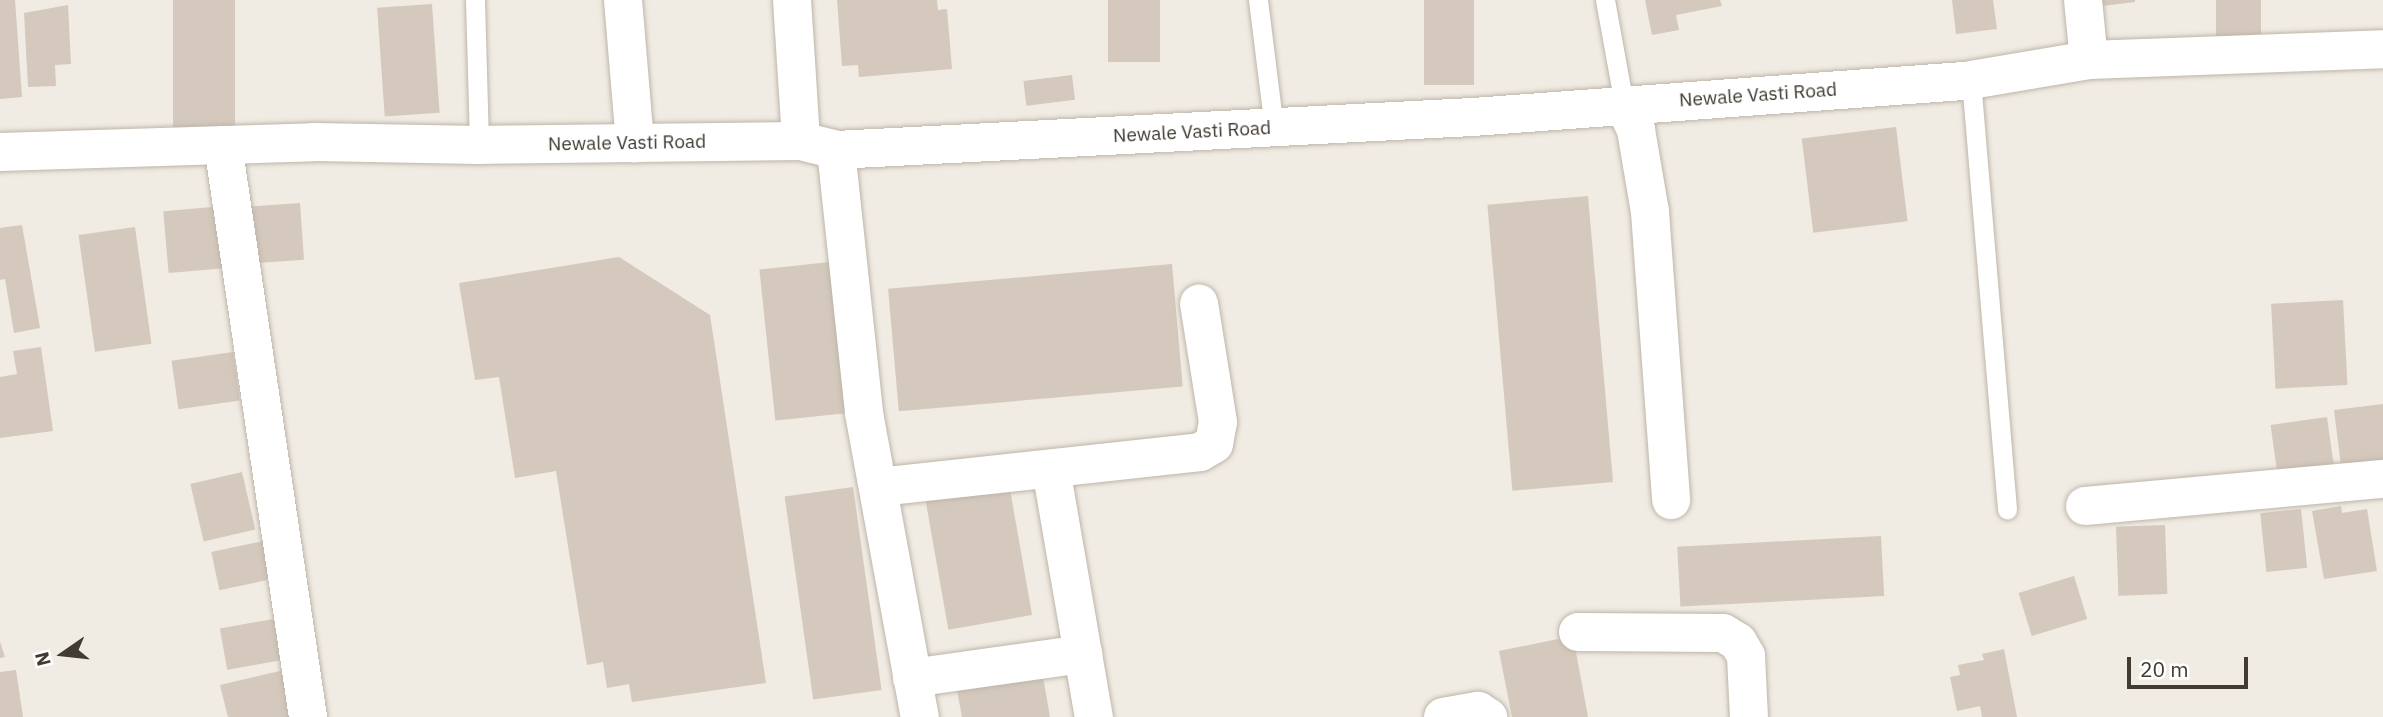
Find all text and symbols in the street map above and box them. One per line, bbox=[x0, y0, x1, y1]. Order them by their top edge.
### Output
street label: Newale Vasti Road bbox=[1678, 78, 1838, 112]
street label: Newale Vasti Road bbox=[1112, 116, 1272, 148]
street label: Newale Vasti Road bbox=[548, 130, 706, 156]
north arrow bbox=[28, 619, 98, 689]
scale bar bbox=[2131, 644, 2252, 688]
text: N bbox=[29, 650, 56, 669]
text: 20 m bbox=[2140, 655, 2189, 683]

